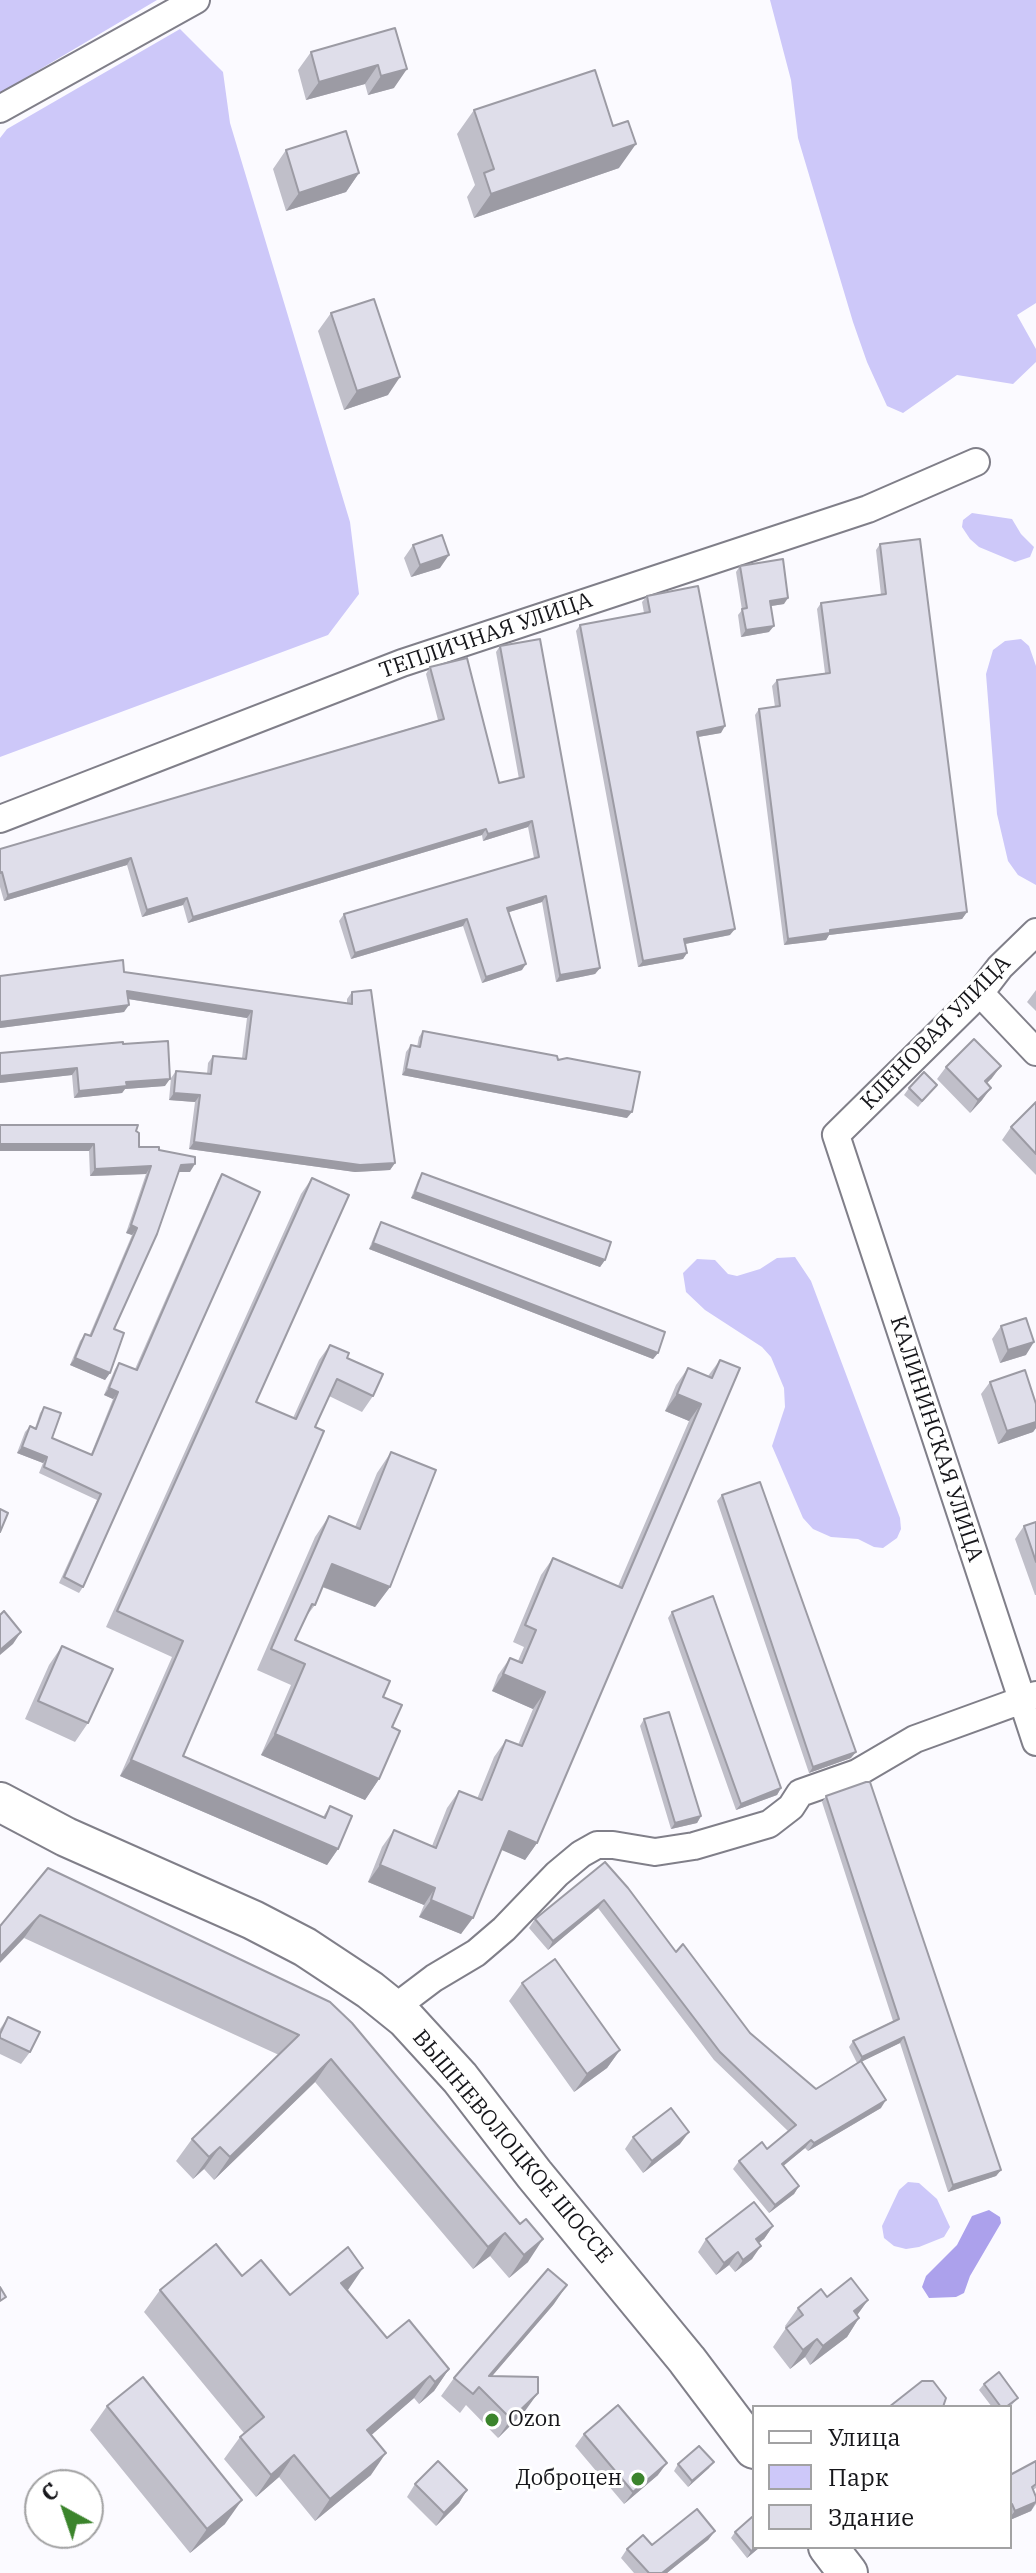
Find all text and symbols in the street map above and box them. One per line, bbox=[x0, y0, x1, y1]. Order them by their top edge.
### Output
street label: ТЕПЛИЧНАЯ УЛИЦА bbox=[376, 587, 596, 685]
street label: КЛЕНОВАЯ УЛИЦА bbox=[856, 950, 1016, 1116]
street label: КАЛИНИНСКАЯ УЛИЦА bbox=[884, 1313, 988, 1565]
street label: ВЫШНЕВОЛОЦКОЕ ШОССЕ bbox=[407, 2025, 617, 2269]
legend bbox=[752, 2405, 1012, 2549]
place label: Ozon bbox=[508, 2407, 561, 2433]
marker: Ozon bbox=[483, 2411, 501, 2429]
text: Улица bbox=[828, 2421, 901, 2453]
text: Парк bbox=[828, 2461, 889, 2493]
place label: Доброцен bbox=[516, 2466, 622, 2492]
north arrow bbox=[24, 2469, 104, 2549]
marker: Доброцен bbox=[629, 2470, 647, 2488]
text: С bbox=[35, 2476, 64, 2508]
text: Здание bbox=[828, 2501, 914, 2533]

